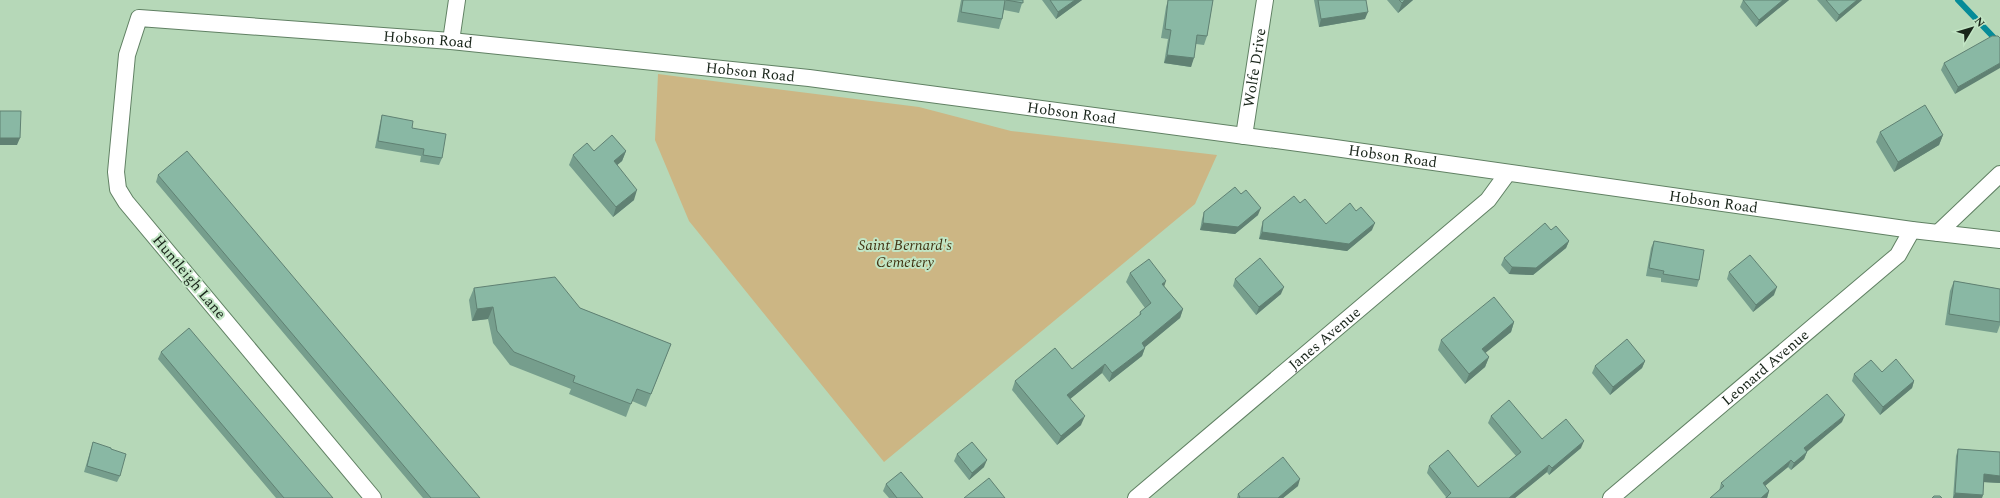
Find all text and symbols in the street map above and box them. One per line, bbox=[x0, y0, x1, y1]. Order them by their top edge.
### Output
north arrow bbox=[1952, 8, 1992, 48]
text: N bbox=[1970, 13, 1989, 31]
street label: Hobson Road bbox=[382, 25, 474, 55]
street label: Wolfe Drive bbox=[1237, 27, 1272, 109]
street label: Hobson Road bbox=[705, 56, 796, 88]
street label: Hobson Road bbox=[1026, 96, 1118, 130]
street label: Hobson Road bbox=[1347, 139, 1439, 174]
street label: Hobson Road bbox=[1668, 184, 1759, 219]
street label: Huntleigh Lane bbox=[147, 230, 231, 324]
park label: Saint Bernard's Cemetery bbox=[858, 234, 953, 274]
street label: Janes Avenue bbox=[1283, 301, 1366, 376]
street label: Leonard Avenue bbox=[1716, 324, 1814, 411]

